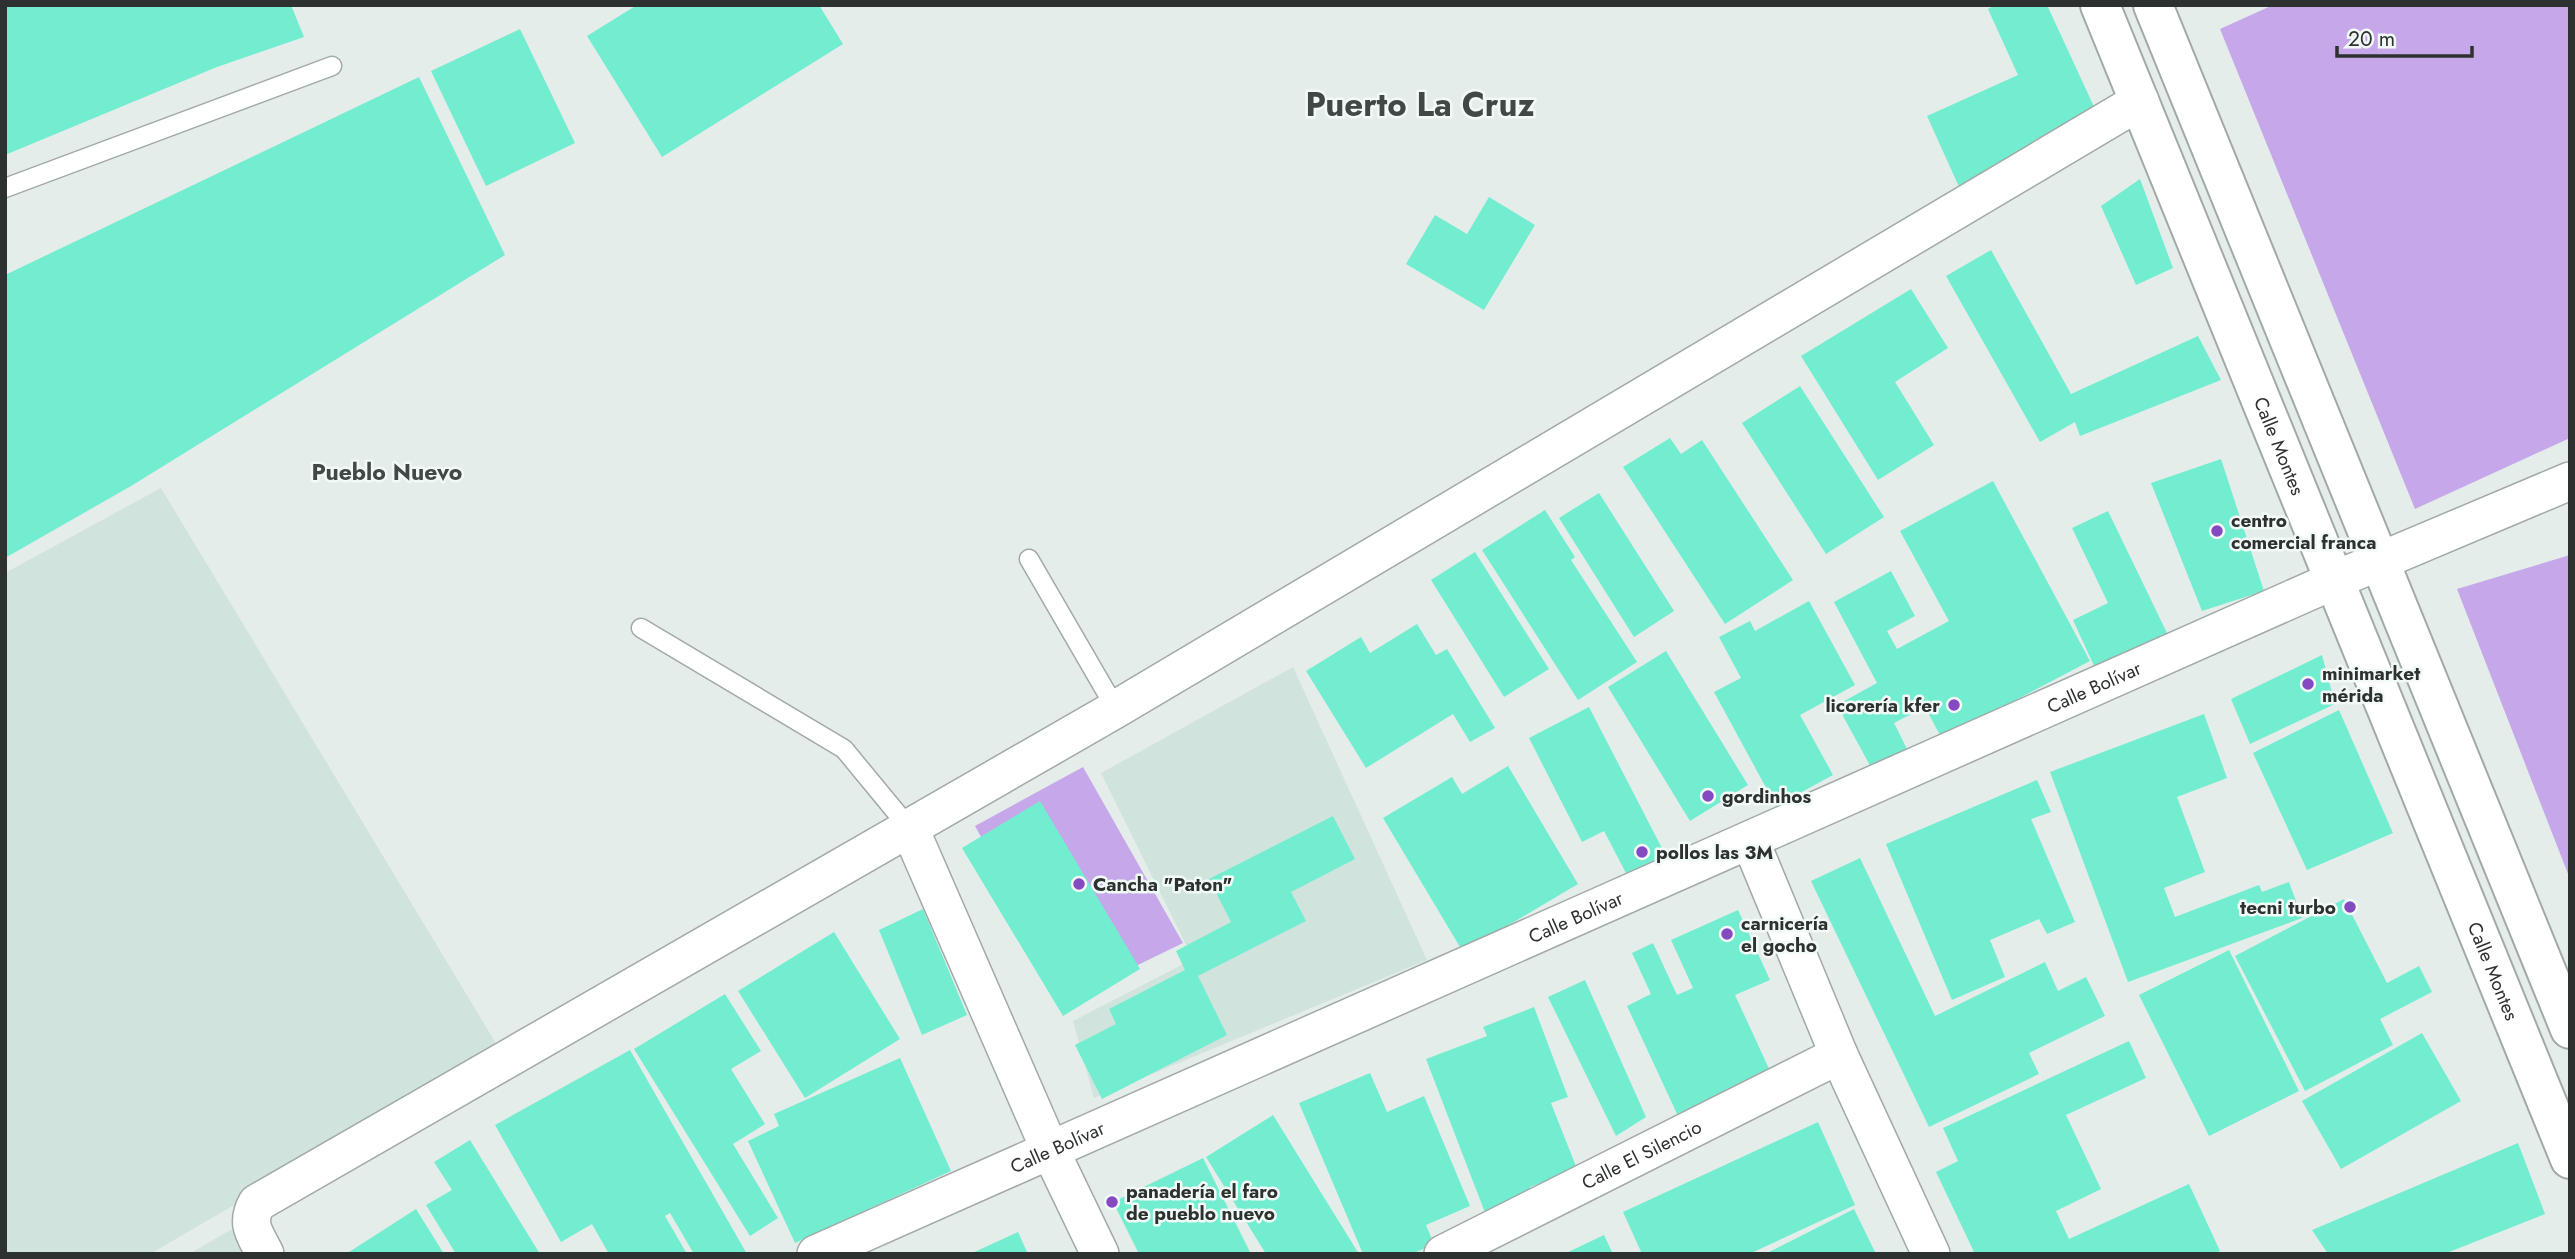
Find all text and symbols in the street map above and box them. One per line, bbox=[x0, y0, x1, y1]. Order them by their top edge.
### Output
scale bar bbox=[2337, 14, 2472, 58]
text: 20 m bbox=[2348, 24, 2395, 54]
district label: Puerto La Cruz bbox=[1305, 81, 1535, 128]
street label: Calle Montes bbox=[2247, 393, 2311, 500]
district label: Pueblo Nuevo bbox=[312, 455, 462, 489]
place label: centro comercial franca bbox=[2231, 507, 2376, 556]
marker: centro comercial franca bbox=[2209, 523, 2225, 539]
street label: Calle Bolívar bbox=[2043, 654, 2146, 720]
place label: minimarket mérida bbox=[2322, 660, 2420, 709]
marker: minimarket mérida bbox=[2300, 676, 2316, 692]
place label: licorería kfer bbox=[1825, 692, 1940, 719]
marker: licorería kfer bbox=[1946, 697, 1962, 713]
place label: gordinhos bbox=[1722, 783, 1812, 810]
marker: gordinhos bbox=[1700, 788, 1716, 804]
place label: pollos las 3M bbox=[1656, 839, 1773, 866]
marker: pollos las 3M bbox=[1634, 844, 1650, 860]
place label: Cancha "Paton" bbox=[1093, 871, 1233, 898]
marker: Cancha "Paton" bbox=[1071, 876, 1087, 892]
street label: Calle Bolívar bbox=[1524, 884, 1628, 950]
place label: tecni turbo bbox=[2240, 894, 2336, 921]
marker: tecni turbo bbox=[2342, 899, 2358, 915]
place label: carnicería el gocho bbox=[1741, 910, 1828, 959]
street label: Calle Montes bbox=[2461, 918, 2525, 1025]
marker: carnicería el gocho bbox=[1719, 926, 1735, 942]
street label: Calle El Silencio bbox=[1577, 1113, 1706, 1196]
street label: Calle Bolívar bbox=[1006, 1114, 1109, 1180]
place label: panadería el faro de pueblo nuevo bbox=[1126, 1178, 1278, 1227]
marker: panadería el faro de pueblo nuevo bbox=[1104, 1194, 1120, 1210]

